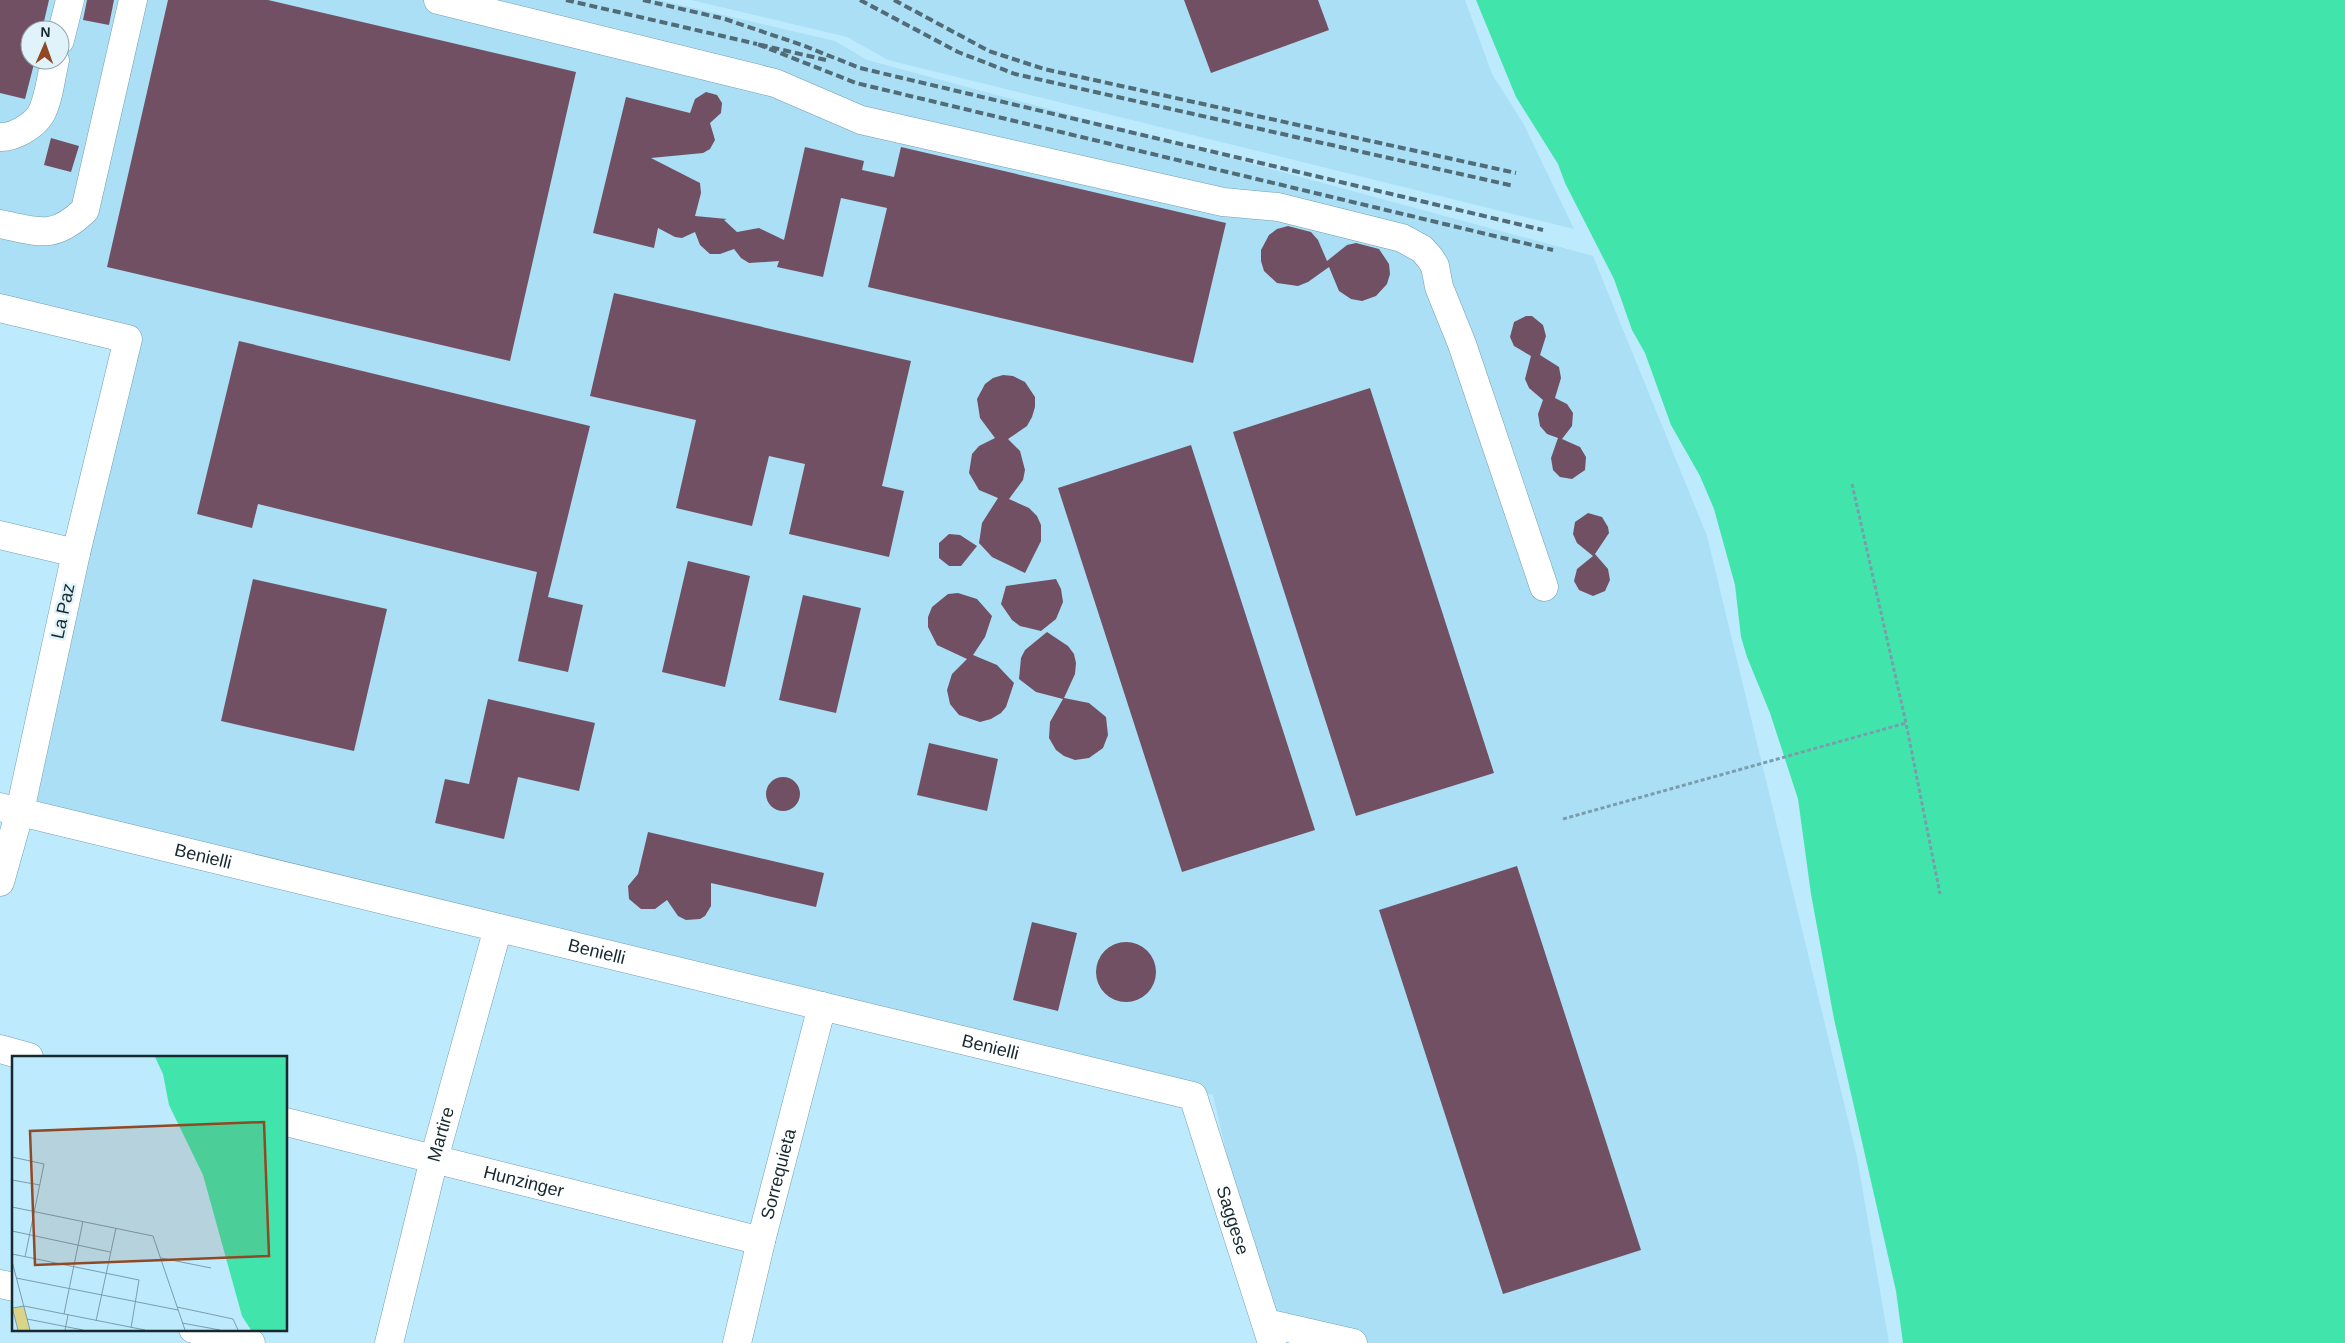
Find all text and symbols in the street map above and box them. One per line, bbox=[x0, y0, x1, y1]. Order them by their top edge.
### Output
north arrow bbox=[20, 20, 70, 70]
text: N bbox=[40, 24, 51, 40]
street label: La Paz bbox=[47, 582, 79, 640]
street label: Benielli bbox=[173, 840, 234, 873]
street label: Benielli bbox=[566, 935, 627, 968]
street label: Benielli bbox=[960, 1030, 1021, 1063]
inset map bbox=[12, 1056, 288, 1330]
street label: Martire bbox=[424, 1105, 458, 1164]
street label: Sorrequieta bbox=[757, 1125, 800, 1222]
street label: Hunzinger bbox=[481, 1162, 566, 1201]
street label: Saggese bbox=[1212, 1183, 1253, 1257]

